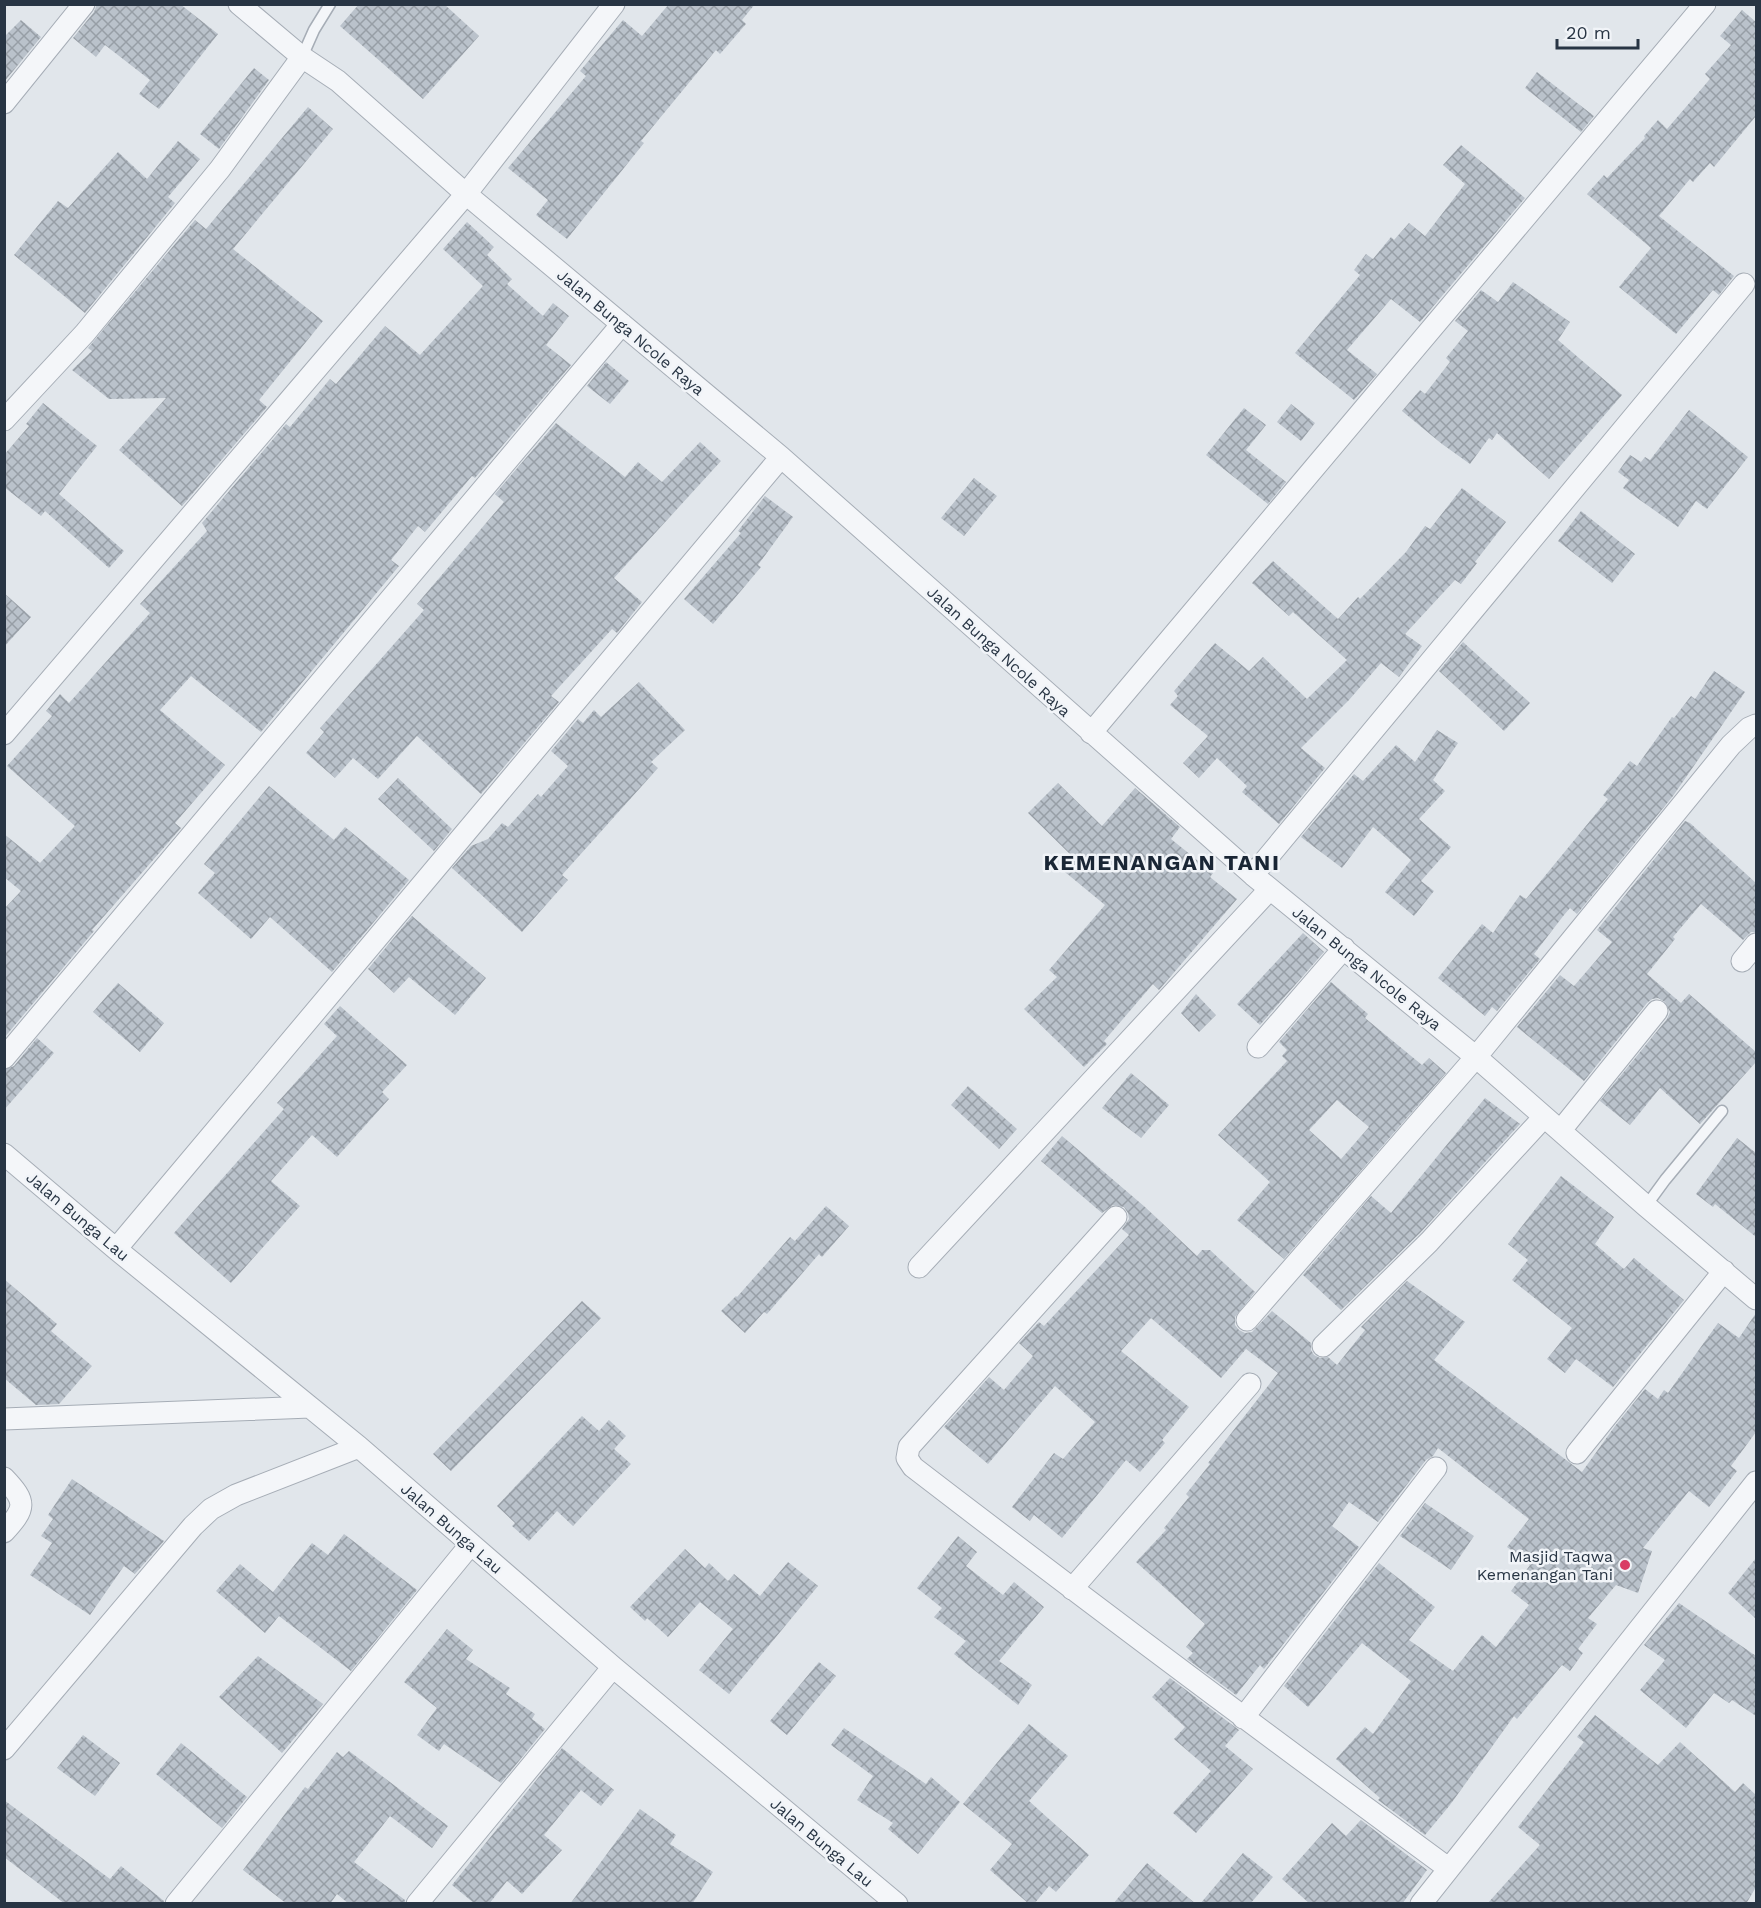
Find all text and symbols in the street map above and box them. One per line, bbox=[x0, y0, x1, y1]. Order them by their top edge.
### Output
scale bar bbox=[1557, 12, 1638, 50]
text: 20 m bbox=[1566, 22, 1611, 43]
street label: Jalan Bunga Ncole Raya bbox=[553, 265, 708, 399]
street label: Jalan Bunga Ncole Raya bbox=[923, 582, 1074, 721]
district label: KEMENANGAN TANI bbox=[1044, 850, 1280, 875]
street label: Jalan Bunga Ncole Raya bbox=[1288, 902, 1445, 1034]
street label: Jalan Bunga Lau bbox=[22, 1168, 133, 1265]
street label: Jalan Bunga Lau bbox=[397, 1479, 506, 1578]
place label: Masjid Taqwa Kemenangan Tani bbox=[1477, 1547, 1613, 1584]
marker: Masjid Taqwa Kemenangan Tani bbox=[1618, 1558, 1632, 1572]
street label: Jalan Bunga Lau bbox=[766, 1794, 877, 1891]

